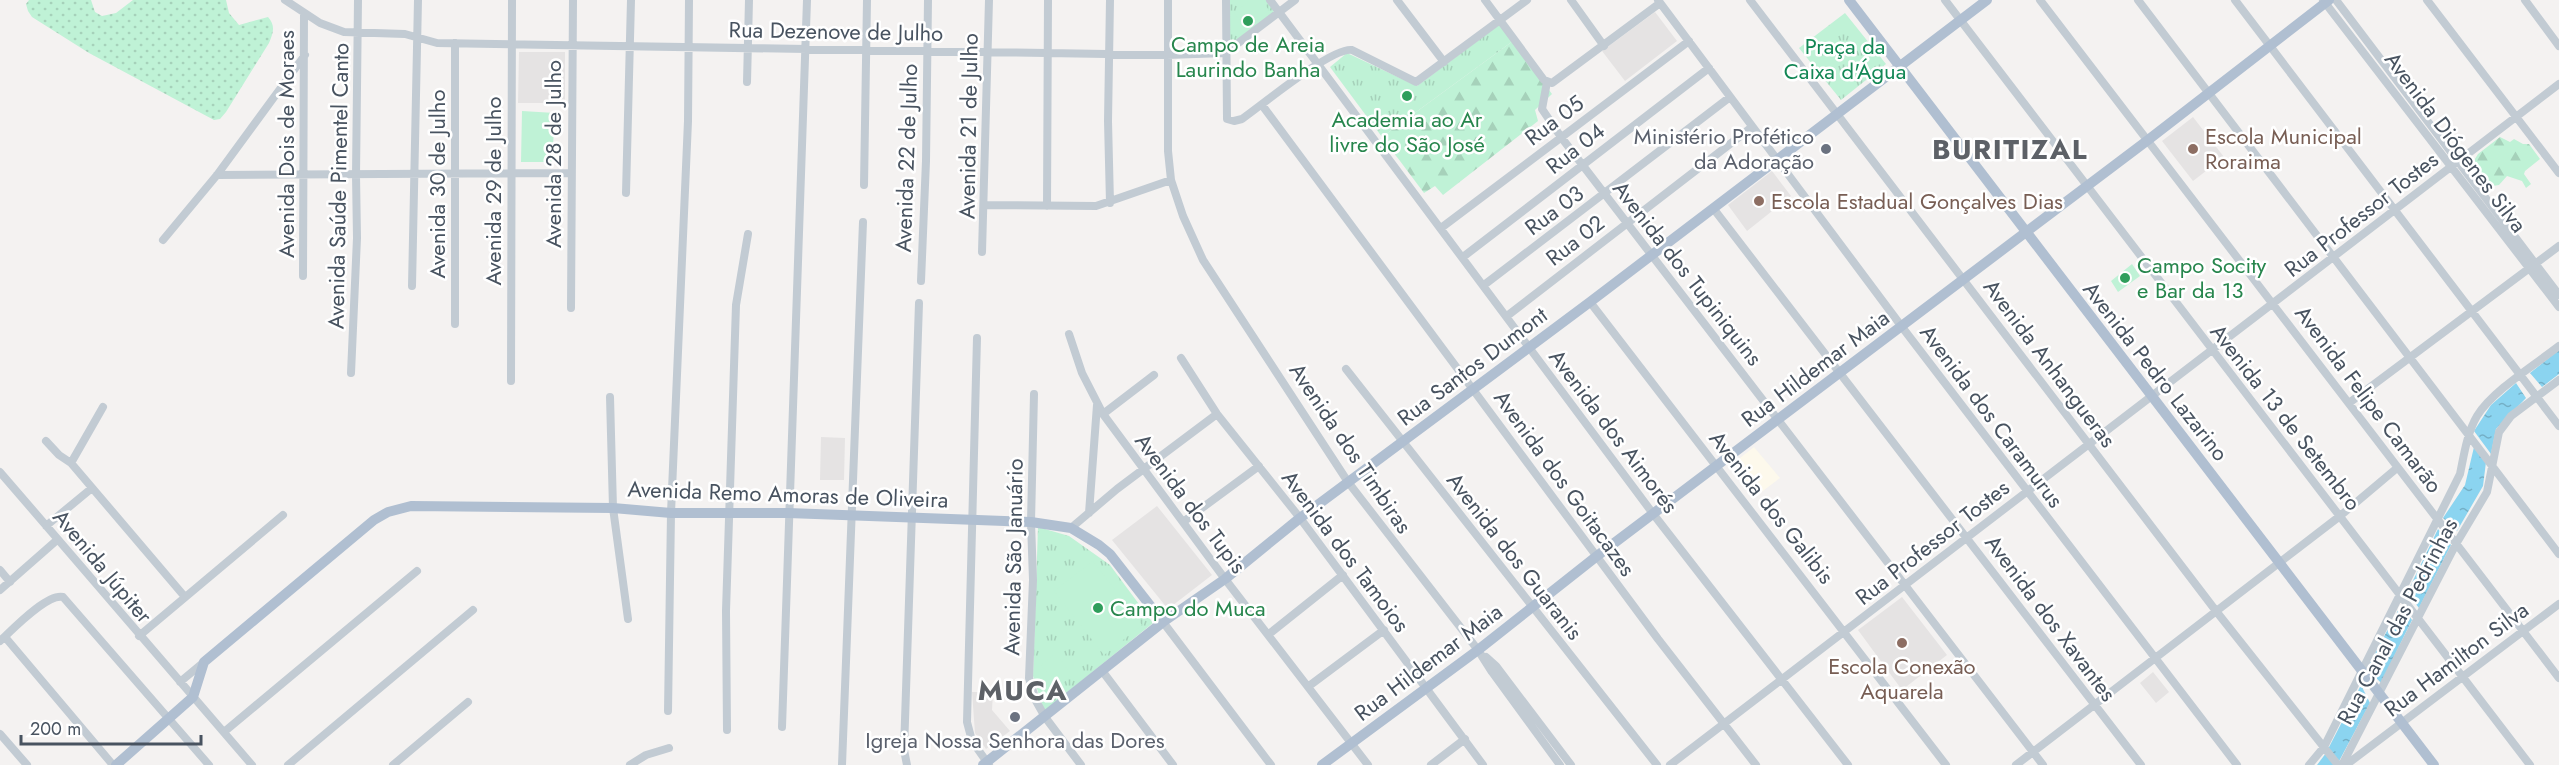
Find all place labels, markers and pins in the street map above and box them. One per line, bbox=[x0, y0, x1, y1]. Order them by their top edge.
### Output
marker: Campo de Areia Laurindo Banha bbox=[1241, 14, 1255, 28]
place label: Campo de Areia Laurindo Banha bbox=[1171, 28, 1325, 85]
marker: Academia ao Ar livre do São José bbox=[1400, 89, 1414, 103]
place label: Academia ao Ar livre do São José bbox=[1329, 103, 1485, 160]
place label: Ministério Profético da Adoração bbox=[1634, 120, 1814, 177]
place label: Escola Municipal Roraima bbox=[2205, 120, 2362, 177]
marker: Ministério Profético da Adoração bbox=[1819, 142, 1833, 156]
marker: Escola Municipal Roraima bbox=[2186, 142, 2200, 156]
place label: Escola Estadual Gonçalves Dias bbox=[1771, 185, 2063, 217]
marker: Escola Estadual Gonçalves Dias bbox=[1752, 194, 1766, 208]
place label: Campo Socity e Bar da 13 bbox=[2137, 249, 2267, 306]
marker: Campo Socity e Bar da 13 bbox=[2118, 271, 2132, 285]
place label: Campo do Muca bbox=[1110, 592, 1266, 624]
marker: Campo do Muca bbox=[1091, 601, 1105, 615]
marker: Escola Conexão Aquarela bbox=[1895, 636, 1909, 650]
place label: Escola Conexão Aquarela bbox=[1828, 650, 1976, 707]
marker: Igreja Nossa Senhora das Dores bbox=[1008, 710, 1022, 724]
place label: Igreja Nossa Senhora das Dores bbox=[865, 724, 1165, 756]

